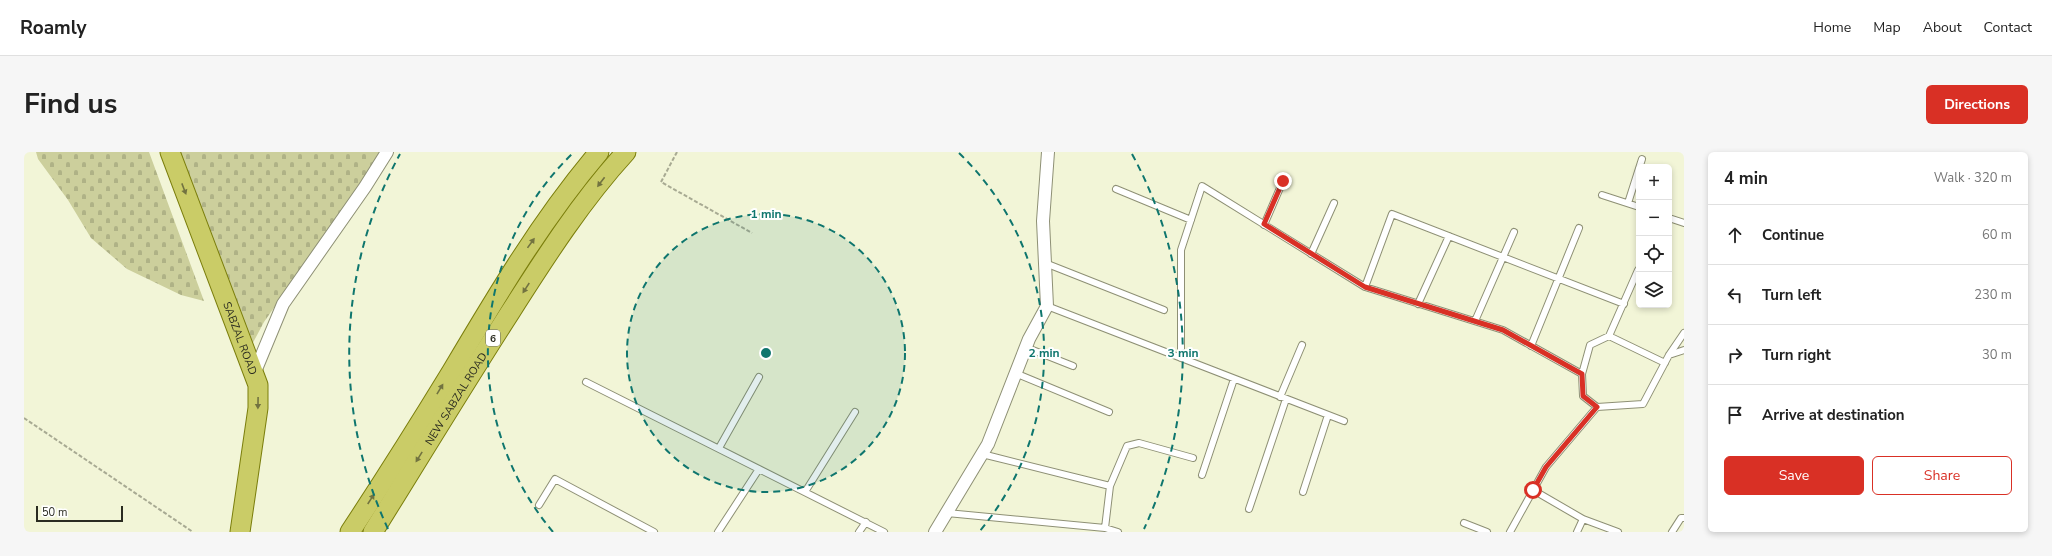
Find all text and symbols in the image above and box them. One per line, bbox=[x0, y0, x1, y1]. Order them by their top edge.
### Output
text: Roamly bbox=[20, 15, 87, 41]
text: Home bbox=[1813, 18, 1851, 37]
text: Map bbox=[1873, 18, 1901, 37]
text: About bbox=[1923, 18, 1962, 37]
text: Contact bbox=[1984, 18, 2032, 37]
text: Find us bbox=[24, 85, 118, 123]
button: Directions bbox=[1926, 85, 2028, 124]
map controls bbox=[1636, 164, 1672, 308]
button: + bbox=[1636, 164, 1672, 200]
text: 4 min bbox=[1724, 167, 1768, 190]
text: Walk · 320 m bbox=[1934, 169, 2012, 187]
route end bbox=[1274, 172, 1292, 190]
one-way arrow bbox=[597, 177, 605, 187]
one-way arrow bbox=[181, 183, 187, 195]
button: − bbox=[1636, 200, 1672, 236]
text: 1 min bbox=[750, 206, 782, 222]
icon: ahead bbox=[1724, 224, 1746, 246]
text: Continue bbox=[1762, 225, 1824, 245]
text: 60 m bbox=[1982, 226, 2012, 244]
button: locate bbox=[1636, 236, 1672, 272]
one-way arrow bbox=[526, 238, 534, 248]
button: layers bbox=[1636, 272, 1672, 308]
one-way arrow bbox=[522, 282, 529, 294]
icon: left bbox=[1724, 284, 1746, 306]
text: Turn left bbox=[1762, 285, 1821, 305]
text: 230 m bbox=[1974, 286, 2012, 304]
street label: SABZAL ROAD bbox=[219, 300, 261, 377]
road number: 6 bbox=[486, 330, 500, 346]
icon: right bbox=[1724, 344, 1746, 366]
text: 2 min bbox=[1028, 345, 1060, 361]
text: 3 min bbox=[1167, 345, 1199, 361]
text: Turn right bbox=[1762, 345, 1831, 365]
centre of rings bbox=[759, 346, 773, 360]
text: 30 m bbox=[1982, 346, 2012, 364]
street label: NEW SABZAL ROAD bbox=[422, 350, 491, 448]
one-way arrow bbox=[437, 383, 444, 395]
one-way arrow bbox=[255, 397, 261, 410]
icon: arrive bbox=[1724, 404, 1746, 426]
text: Arrive at destination bbox=[1762, 405, 1905, 425]
one-way arrow bbox=[416, 451, 423, 463]
button: Save bbox=[1724, 456, 1864, 495]
button: Share bbox=[1872, 456, 2012, 495]
route start bbox=[1524, 481, 1542, 499]
one-way arrow bbox=[367, 494, 375, 505]
scale bar bbox=[36, 504, 123, 523]
text: 50 m bbox=[42, 505, 67, 520]

